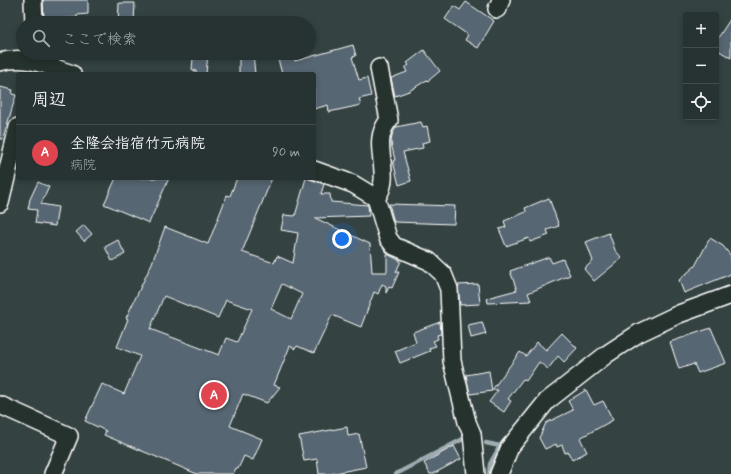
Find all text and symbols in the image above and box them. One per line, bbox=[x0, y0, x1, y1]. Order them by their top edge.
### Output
map controls bbox=[683, 12, 719, 120]
button: + bbox=[683, 12, 719, 48]
search box bbox=[16, 16, 316, 60]
icon: search bbox=[30, 27, 52, 49]
text: ここで検索 bbox=[62, 30, 137, 50]
button: − bbox=[683, 48, 719, 84]
button: locate bbox=[683, 84, 719, 120]
text: 周辺 bbox=[32, 89, 66, 111]
text: 全隆会指宿竹元病院 bbox=[70, 134, 205, 154]
text: A bbox=[41, 144, 49, 161]
text: 90 m bbox=[272, 144, 300, 161]
text: 病院 bbox=[70, 157, 96, 174]
your location bbox=[332, 229, 352, 249]
pin: A bbox=[201, 380, 227, 410]

